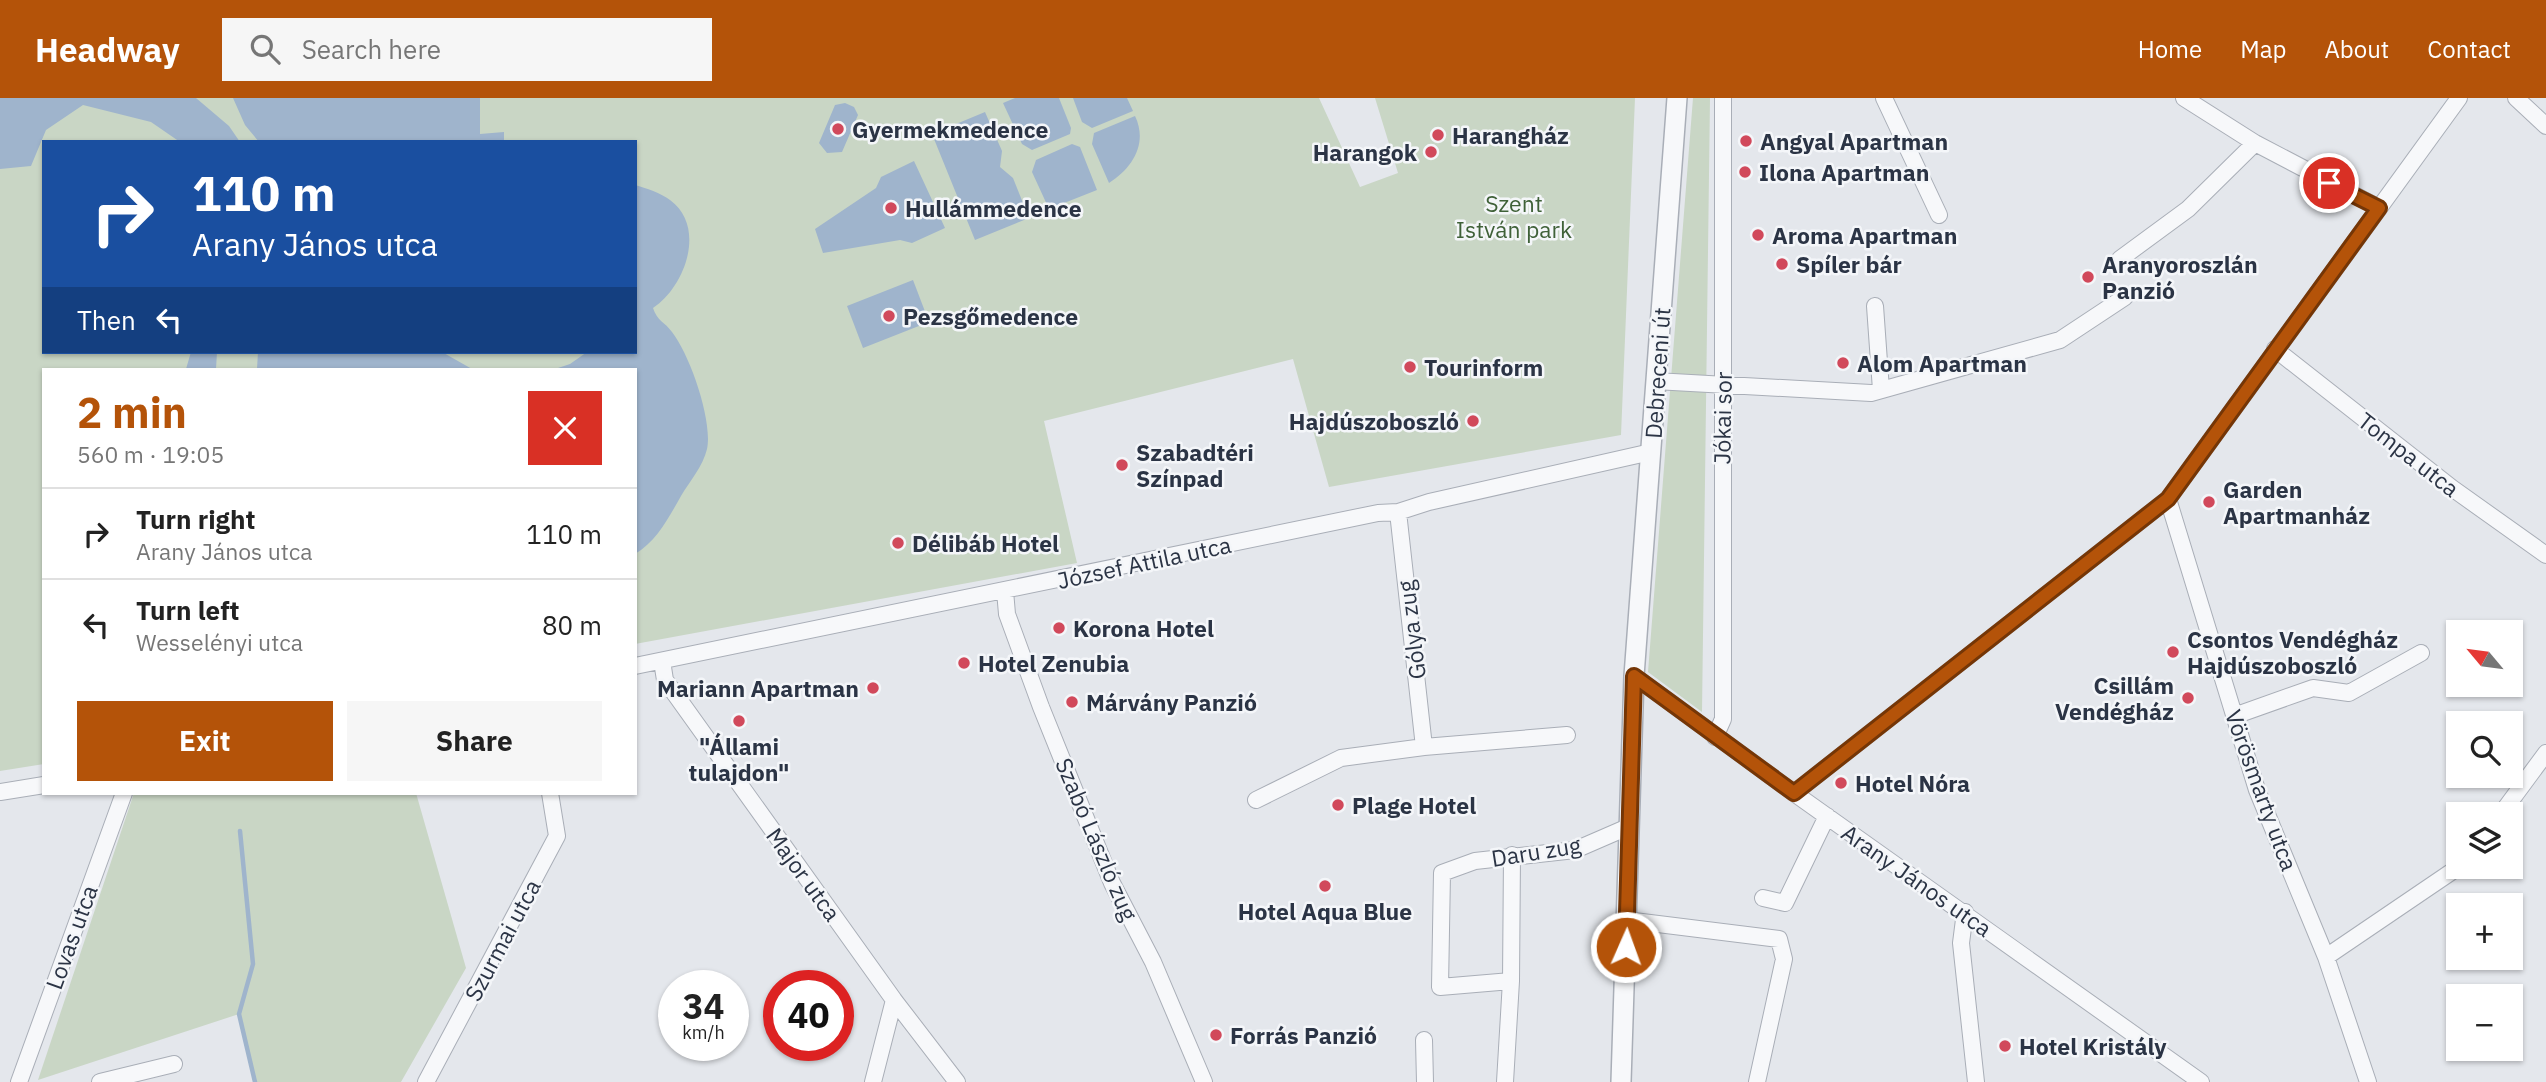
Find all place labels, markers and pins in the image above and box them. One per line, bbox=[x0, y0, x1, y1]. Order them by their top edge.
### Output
place label: Gyermekmedence bbox=[852, 114, 1048, 144]
place label: Harangház bbox=[1452, 120, 1569, 150]
marker: Gyermekmedence bbox=[830, 121, 846, 137]
place label: Angyal Apartman bbox=[1760, 126, 1948, 156]
marker: Harangház bbox=[1430, 127, 1446, 143]
marker: Angyal Apartman bbox=[1738, 133, 1754, 149]
place label: Harangok bbox=[1313, 137, 1418, 167]
marker: Harangok bbox=[1423, 144, 1439, 160]
pin bbox=[2299, 153, 2359, 213]
place label: Ilona Apartman bbox=[1759, 157, 1929, 187]
marker: Ilona Apartman bbox=[1737, 164, 1753, 180]
place label: Hullámmedence bbox=[905, 193, 1082, 223]
marker: Hullámmedence bbox=[883, 200, 899, 216]
place label: Aroma Apartman bbox=[1772, 220, 1957, 250]
marker: Aroma Apartman bbox=[1750, 227, 1766, 243]
place label: Spíler bár bbox=[1796, 249, 1902, 279]
place label: Aranyoroszlán Panzió bbox=[2102, 249, 2258, 305]
marker: Spíler bár bbox=[1774, 256, 1790, 272]
marker: Aranyoroszlán Panzió bbox=[2080, 269, 2096, 285]
place label: Pezsgőmedence bbox=[903, 301, 1078, 331]
marker: Pezsgőmedence bbox=[881, 308, 897, 324]
place label: Alom Apartman bbox=[1857, 348, 2027, 378]
place label: Tourinform bbox=[1424, 352, 1543, 382]
marker: Alom Apartman bbox=[1835, 355, 1851, 371]
marker: Tourinform bbox=[1402, 359, 1418, 375]
place label: Hajdúszoboszló bbox=[1289, 406, 1459, 436]
marker: Hajdúszoboszló bbox=[1465, 413, 1481, 429]
place label: Szabadtéri Színpad bbox=[1136, 437, 1254, 493]
marker: Szabadtéri Színpad bbox=[1114, 457, 1130, 473]
place label: Garden Apartmanház bbox=[2223, 474, 2370, 530]
marker: Garden Apartmanház bbox=[2201, 494, 2217, 510]
place label: Délibáb Hotel bbox=[912, 528, 1059, 558]
marker: Délibáb Hotel bbox=[890, 535, 906, 551]
place label: Korona Hotel bbox=[1073, 613, 1214, 643]
marker: Korona Hotel bbox=[1051, 620, 1067, 636]
place label: Csontos Vendégház Hajdúszoboszló bbox=[2187, 624, 2398, 680]
marker: Csontos Vendégház Hajdúszoboszló bbox=[2165, 644, 2181, 660]
place label: Hotel Zenubia bbox=[978, 648, 1129, 678]
marker: Hotel Zenubia bbox=[956, 655, 972, 671]
place label: Csillám Vendégház bbox=[2055, 670, 2174, 726]
place label: Mariann Apartman bbox=[657, 673, 859, 703]
marker: Mariann Apartman bbox=[865, 680, 881, 696]
place label: Márvány Panzió bbox=[1086, 687, 1257, 717]
marker: Csillám Vendégház bbox=[2180, 690, 2196, 706]
marker: Márvány Panzió bbox=[1064, 694, 1080, 710]
marker: "Állami tulajdon" bbox=[731, 713, 747, 729]
place label: "Állami tulajdon" bbox=[689, 731, 789, 787]
place label: Hotel Nóra bbox=[1855, 768, 1970, 798]
marker: Hotel Nóra bbox=[1833, 775, 1849, 791]
place label: Plage Hotel bbox=[1352, 790, 1476, 820]
marker: Plage Hotel bbox=[1330, 797, 1346, 813]
marker: Hotel Aqua Blue bbox=[1317, 878, 1333, 894]
place label: Hotel Aqua Blue bbox=[1238, 896, 1412, 926]
place label: Forrás Panzió bbox=[1230, 1020, 1377, 1050]
marker: Forrás Panzió bbox=[1208, 1027, 1224, 1043]
place label: Hotel Kristály bbox=[2019, 1031, 2167, 1061]
marker: Hotel Kristály bbox=[1997, 1038, 2013, 1054]

